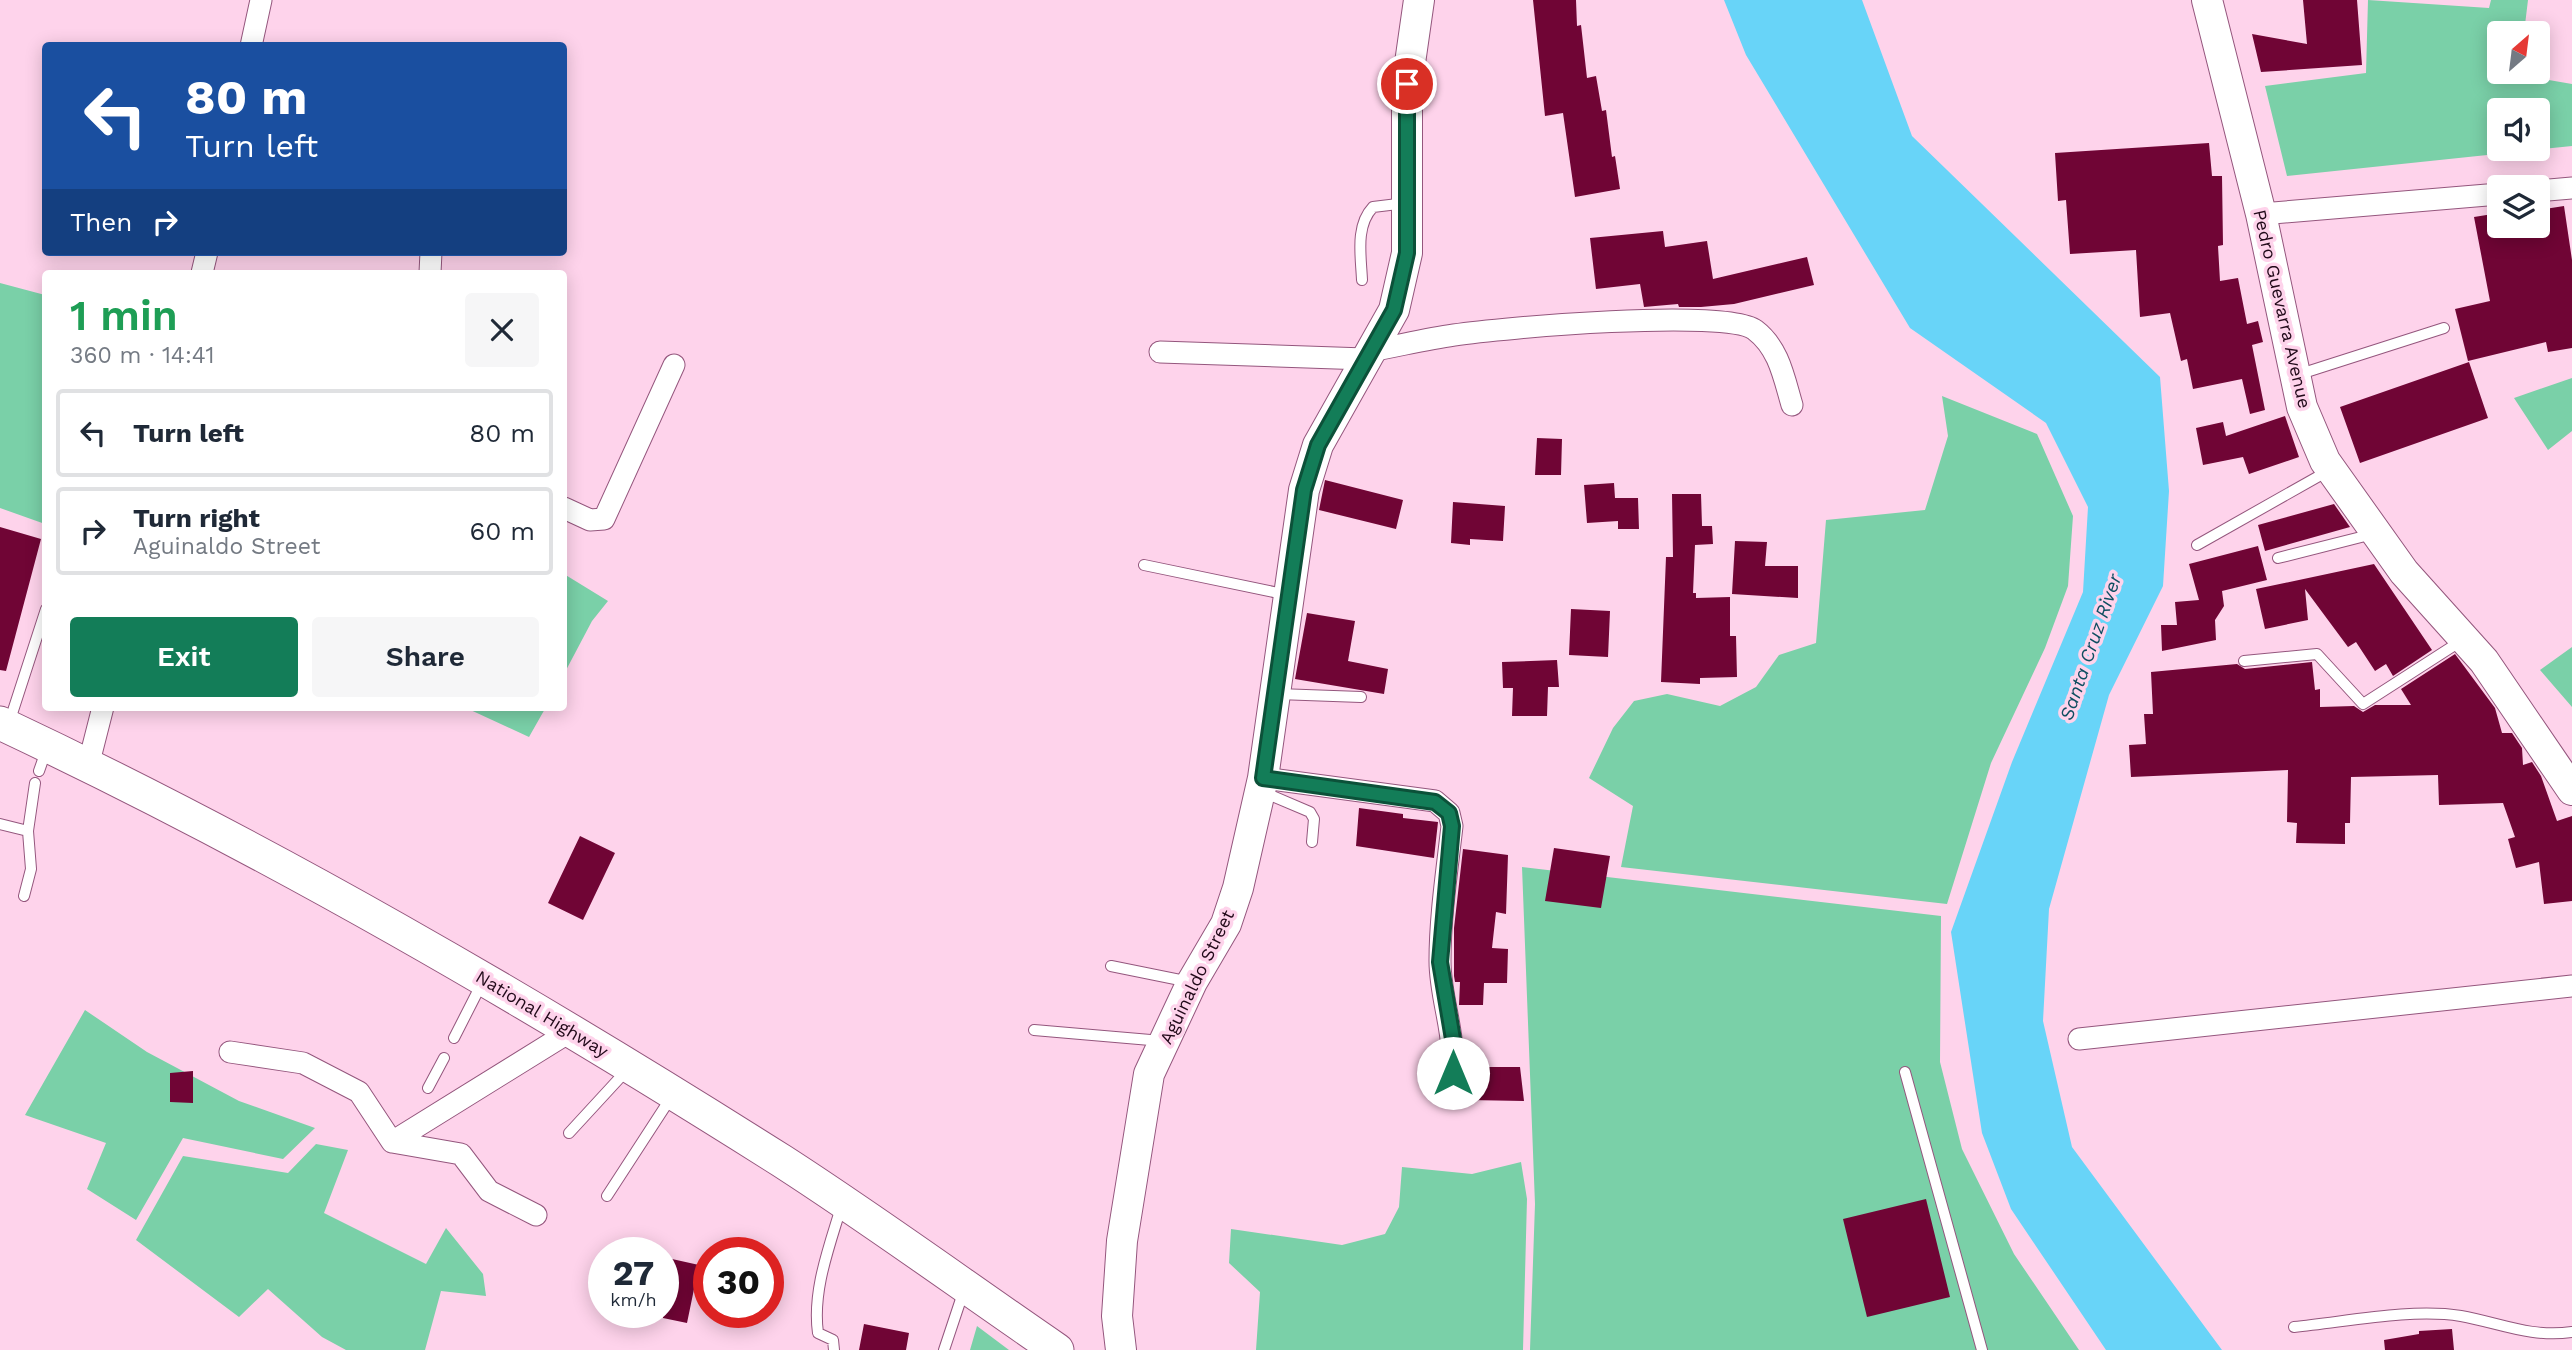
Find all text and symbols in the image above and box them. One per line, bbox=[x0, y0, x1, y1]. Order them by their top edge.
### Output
north arrow bbox=[2487, 21, 2550, 84]
map controls bbox=[2487, 21, 2550, 238]
pin bbox=[1377, 54, 1437, 114]
icon: arrive bbox=[1388, 65, 1426, 103]
text: 80 m bbox=[185, 68, 307, 126]
icon: left bbox=[70, 70, 161, 161]
button: sound bbox=[2487, 98, 2550, 161]
text: Turn left bbox=[185, 127, 318, 165]
button: layers bbox=[2487, 175, 2550, 238]
icon: right bbox=[146, 203, 184, 241]
text: Then bbox=[70, 207, 132, 237]
street label: Pedro Guevarra Avenue bbox=[2249, 207, 2316, 410]
text: 1 min bbox=[70, 291, 178, 340]
button: close bbox=[465, 293, 539, 367]
text: 360 m · 14:41 bbox=[70, 342, 214, 369]
icon: left bbox=[74, 414, 112, 452]
text: Turn left bbox=[133, 418, 244, 448]
text: 80 m bbox=[469, 418, 535, 448]
text: Turn right bbox=[133, 503, 260, 533]
icon: right bbox=[74, 512, 112, 550]
text: 60 m bbox=[469, 516, 535, 546]
text: Aguinaldo Street bbox=[133, 533, 320, 560]
water label: Santa Cruz River bbox=[2055, 570, 2127, 723]
button: Exit bbox=[70, 617, 298, 697]
button: Share bbox=[312, 617, 539, 697]
street label: Aguinaldo Street bbox=[1155, 906, 1238, 1047]
street label: National Highway bbox=[472, 966, 613, 1062]
position arrow bbox=[1416, 1036, 1490, 1110]
speed limit sign: 30 bbox=[693, 1237, 784, 1328]
text: 27 bbox=[613, 1252, 654, 1294]
text: km/h bbox=[610, 1289, 657, 1310]

